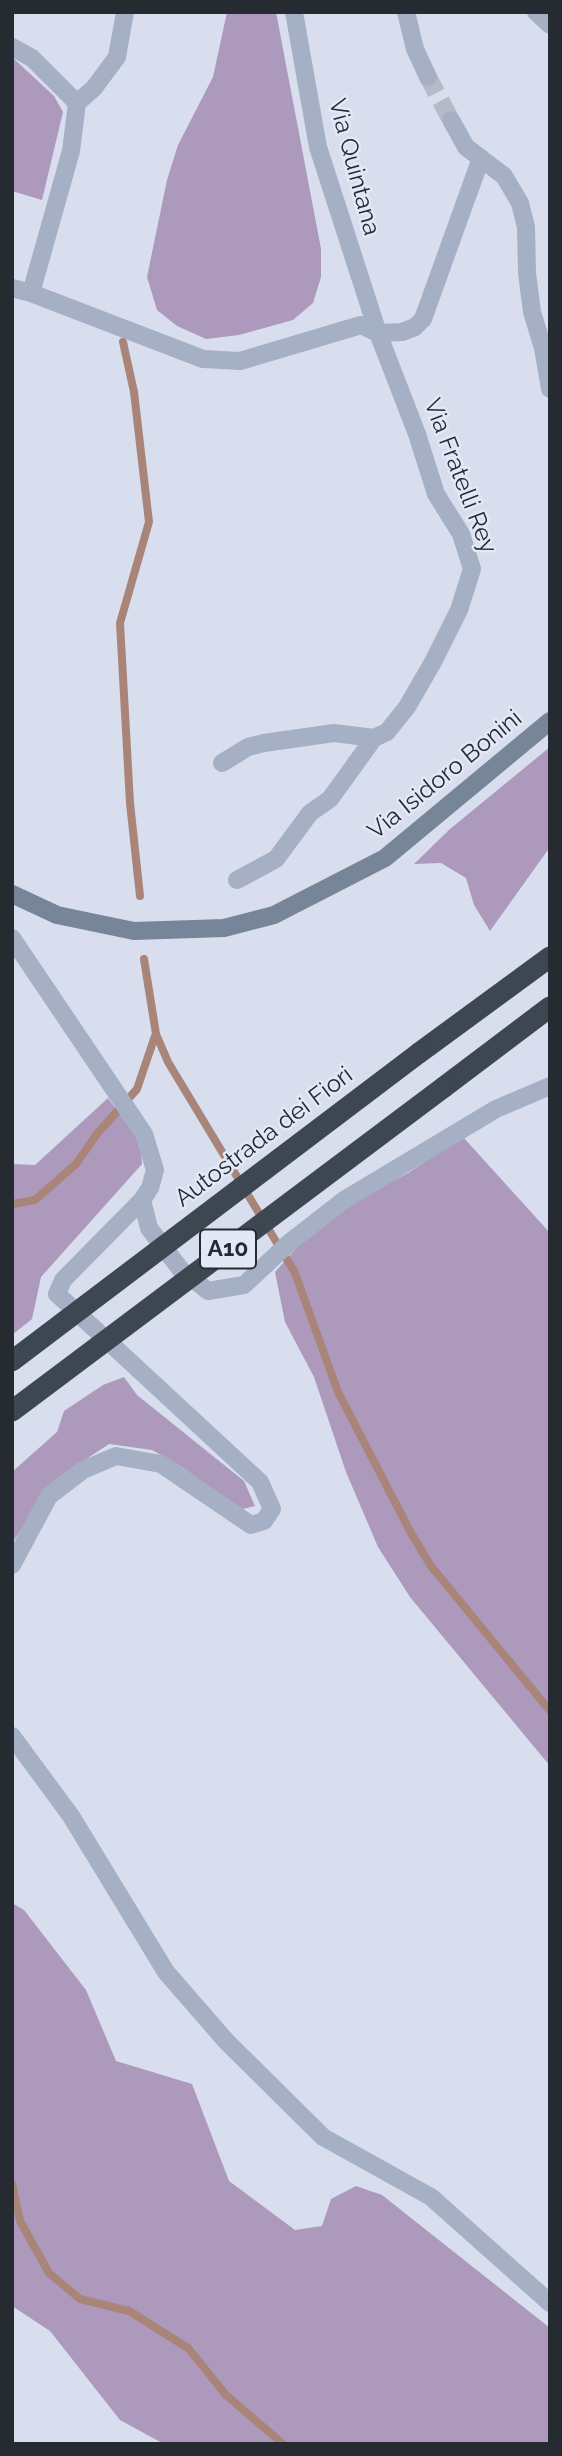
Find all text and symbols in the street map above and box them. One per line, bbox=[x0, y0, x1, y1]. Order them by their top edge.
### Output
street label: Via Quintana bbox=[322, 96, 386, 238]
street label: Via Fratelli Rey bbox=[417, 394, 503, 558]
street label: Via Isidoro Bonini bbox=[362, 704, 528, 846]
street label: Autostrada dei Fiori bbox=[169, 1061, 359, 1213]
road number: A10 bbox=[200, 1230, 256, 1268]

